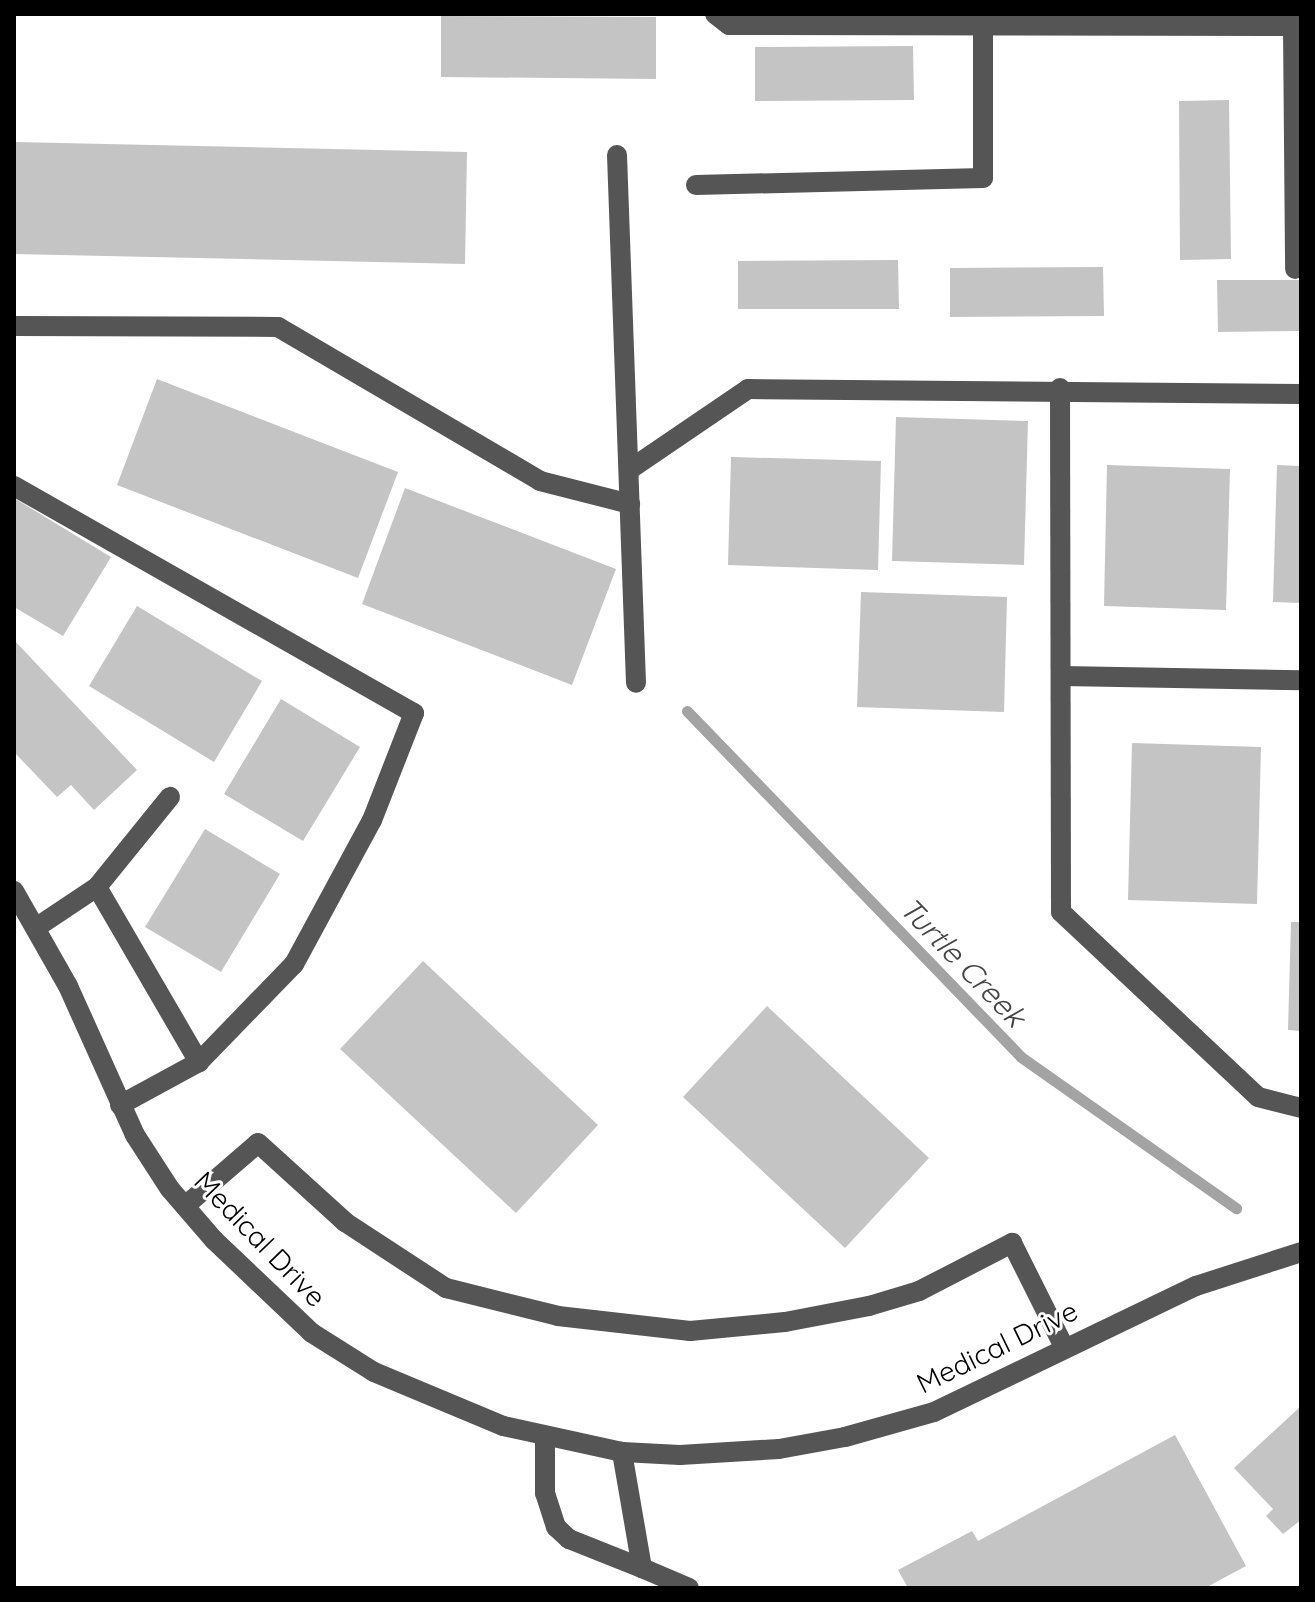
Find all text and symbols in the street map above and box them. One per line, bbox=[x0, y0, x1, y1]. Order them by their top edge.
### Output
water label: Turtle Creek bbox=[893, 890, 1033, 1034]
street label: Medical Drive bbox=[187, 1164, 333, 1314]
street label: Medical Drive bbox=[911, 1294, 1083, 1400]

